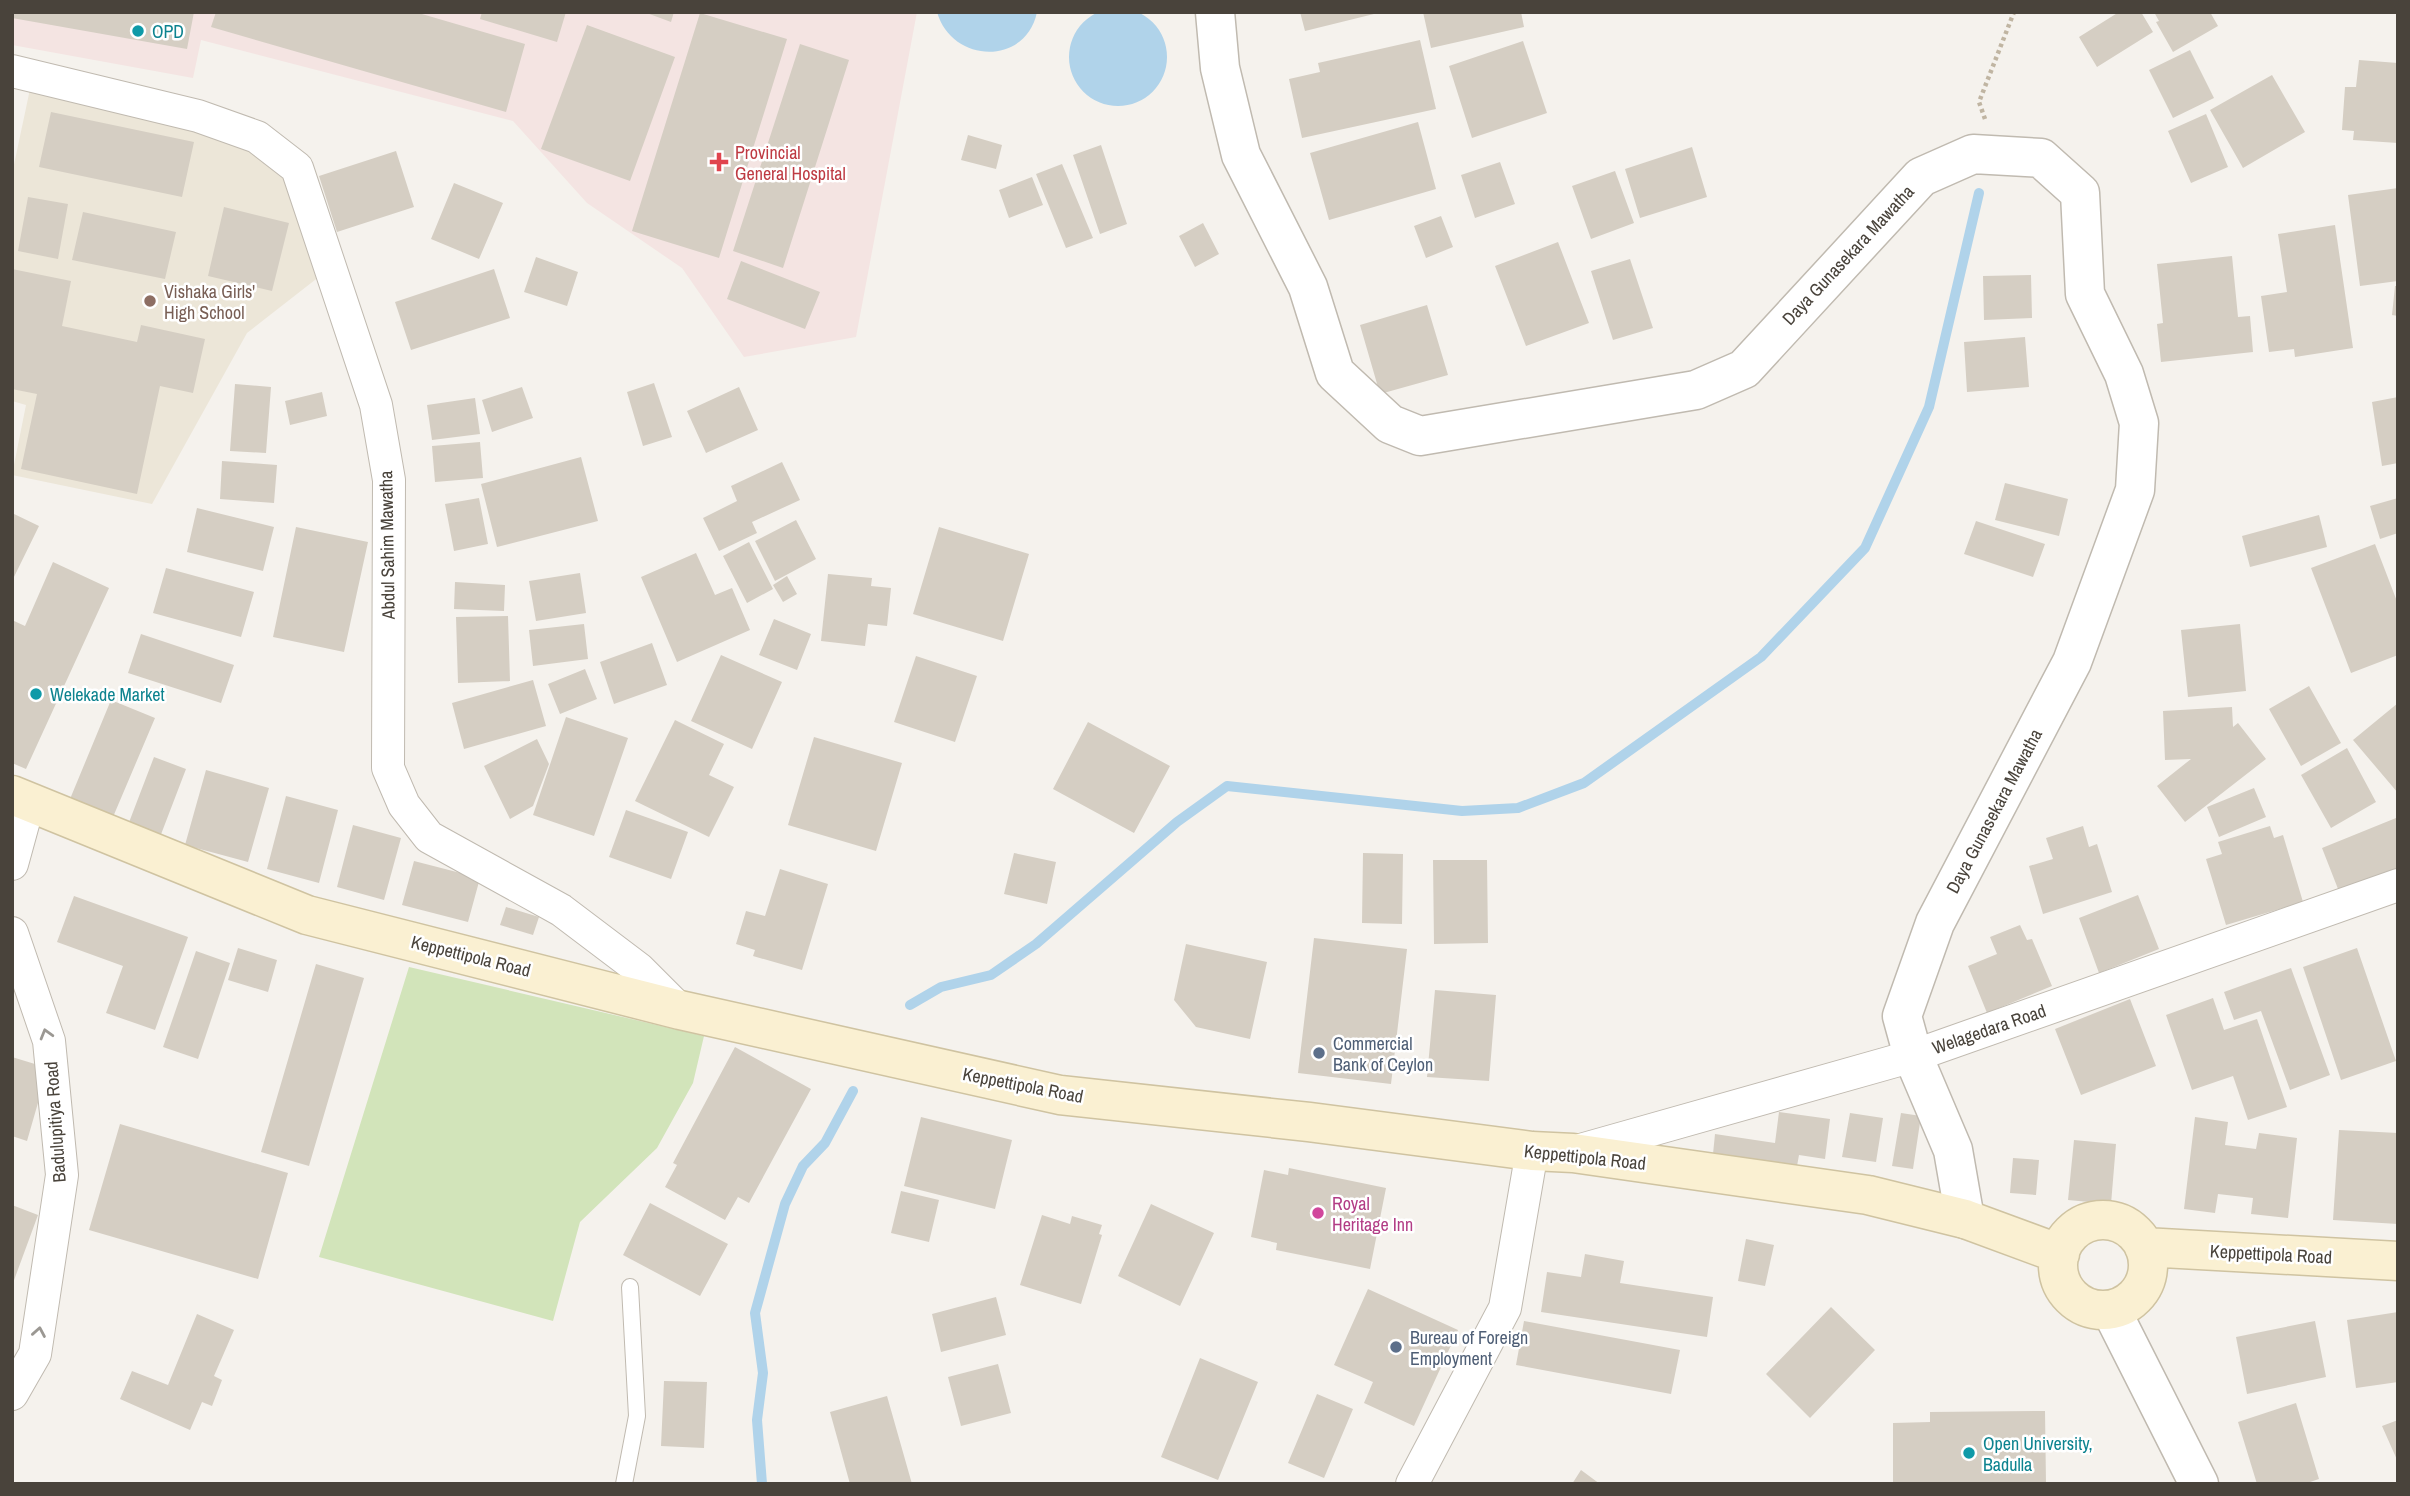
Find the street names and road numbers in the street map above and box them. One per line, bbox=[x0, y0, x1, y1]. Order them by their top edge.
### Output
street label: Daya Gunasekara Mawatha bbox=[1776, 180, 1920, 330]
street label: Abdul Sahim Mawatha bbox=[373, 471, 401, 620]
street label: Daya Gunasekara Mawatha bbox=[1940, 724, 2048, 898]
street label: Keppettipola Road bbox=[409, 929, 533, 983]
street label: Welagedara Road bbox=[1929, 998, 2049, 1060]
street label: Badulupitiya Road bbox=[38, 1061, 72, 1183]
street label: Keppettipola Road bbox=[961, 1061, 1085, 1109]
street label: Keppettipola Road bbox=[1523, 1138, 1647, 1176]
street label: Keppettipola Road bbox=[2209, 1238, 2333, 1270]

